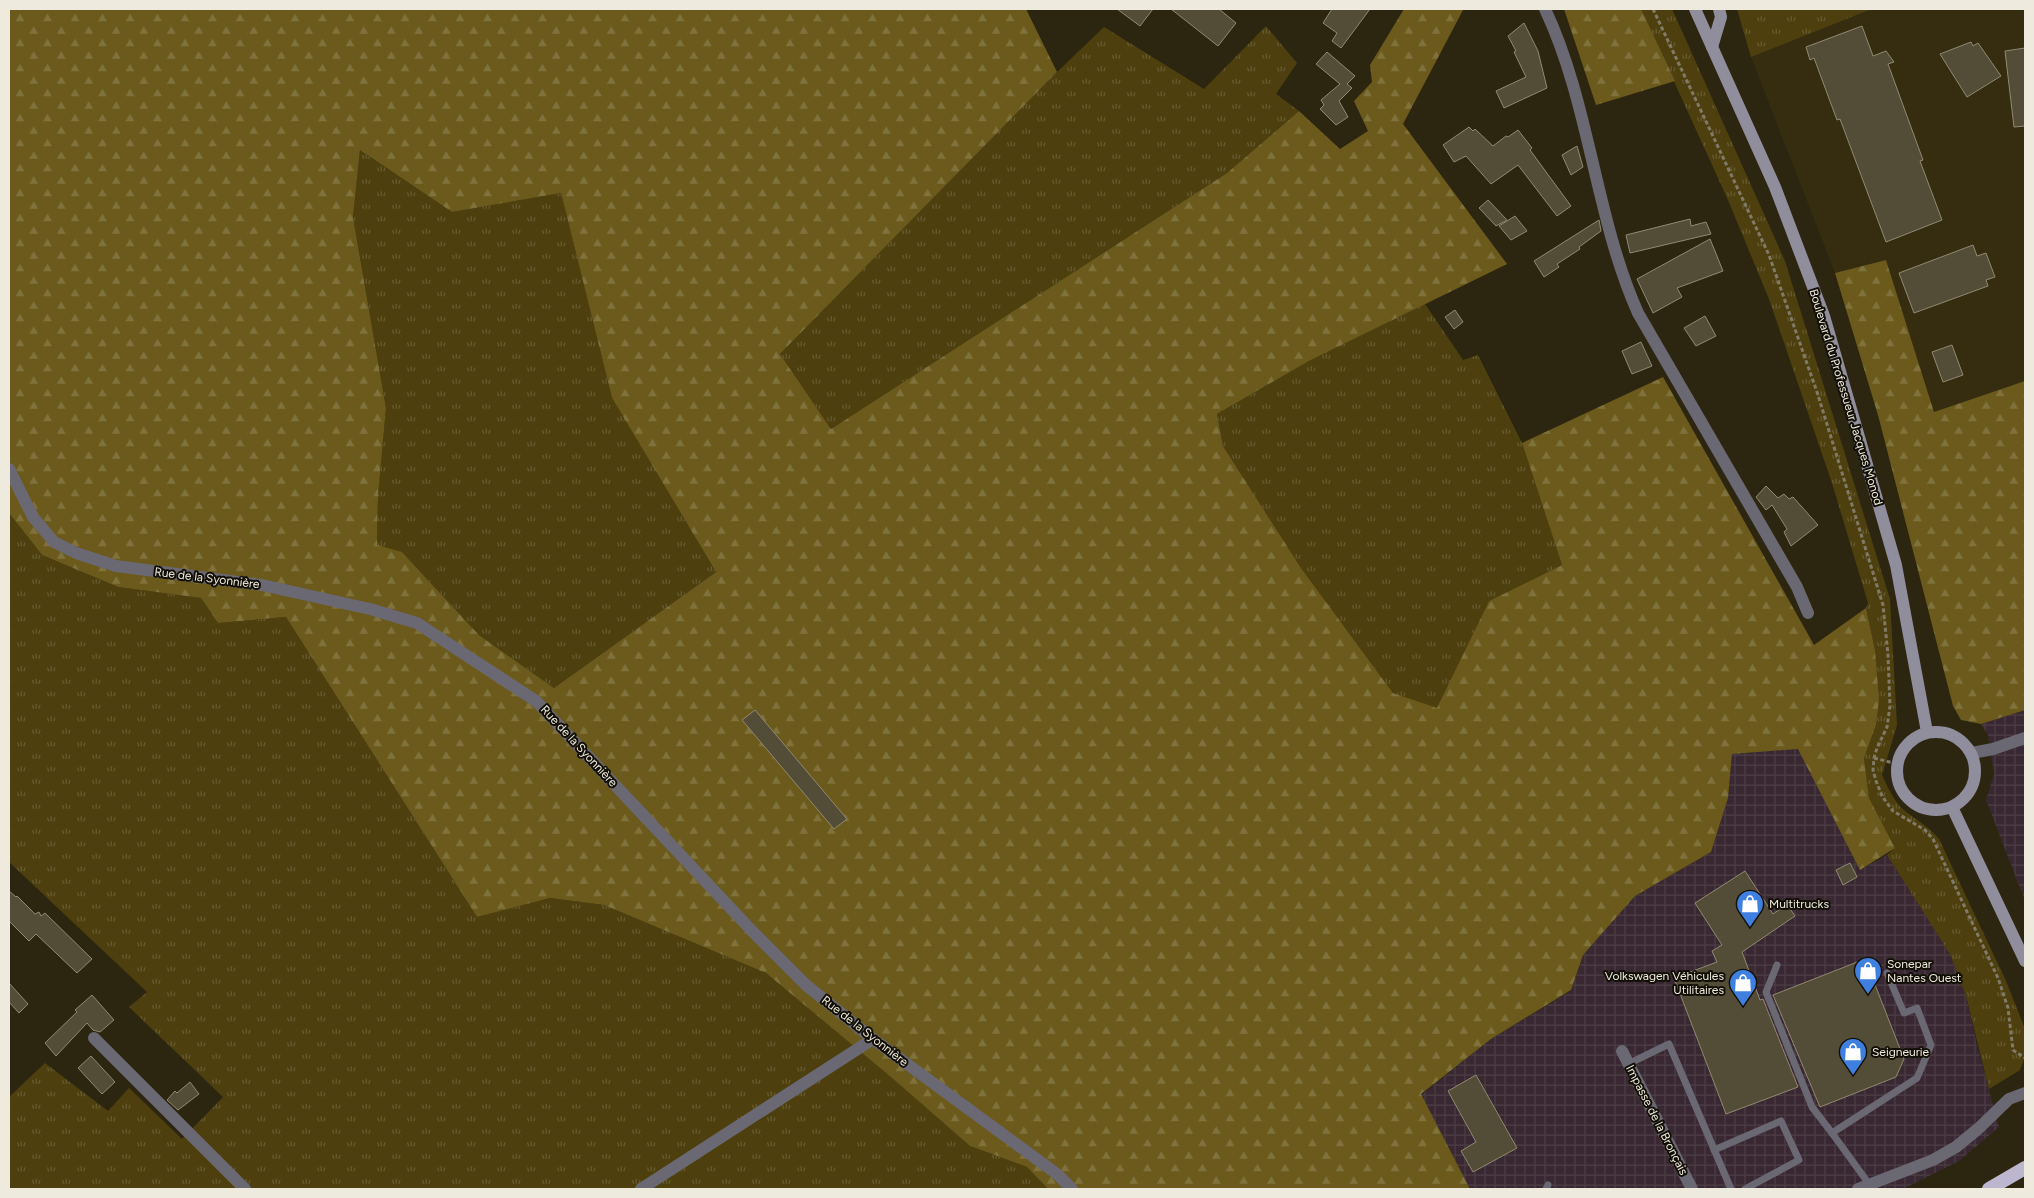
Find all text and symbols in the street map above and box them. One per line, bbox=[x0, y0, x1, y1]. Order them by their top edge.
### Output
street label: Boulevard du Professueur Jacques Monod bbox=[1806, 287, 1886, 507]
street label: Rue de la Syonnière bbox=[154, 565, 261, 591]
street label: Rue de la Syonnière bbox=[538, 703, 621, 790]
shop icon: Multitrucks bbox=[1735, 889, 1765, 928]
place label: Multitrucks bbox=[1769, 897, 1829, 911]
shop icon: Sonepar Nantes Ouest bbox=[1853, 956, 1883, 995]
place label: Sonepar Nantes Ouest bbox=[1887, 957, 1962, 985]
shop icon: Volkswagen Véhicules Utilitaires bbox=[1728, 968, 1758, 1007]
place label: Volkswagen Véhicules Utilitaires bbox=[1605, 969, 1724, 997]
street label: Rue de la Syonnière bbox=[819, 993, 911, 1069]
shop icon: Seigneurie bbox=[1838, 1037, 1868, 1076]
place label: Seigneurie bbox=[1872, 1045, 1930, 1059]
street label: Impasse de la Bronçais bbox=[1623, 1063, 1691, 1178]

